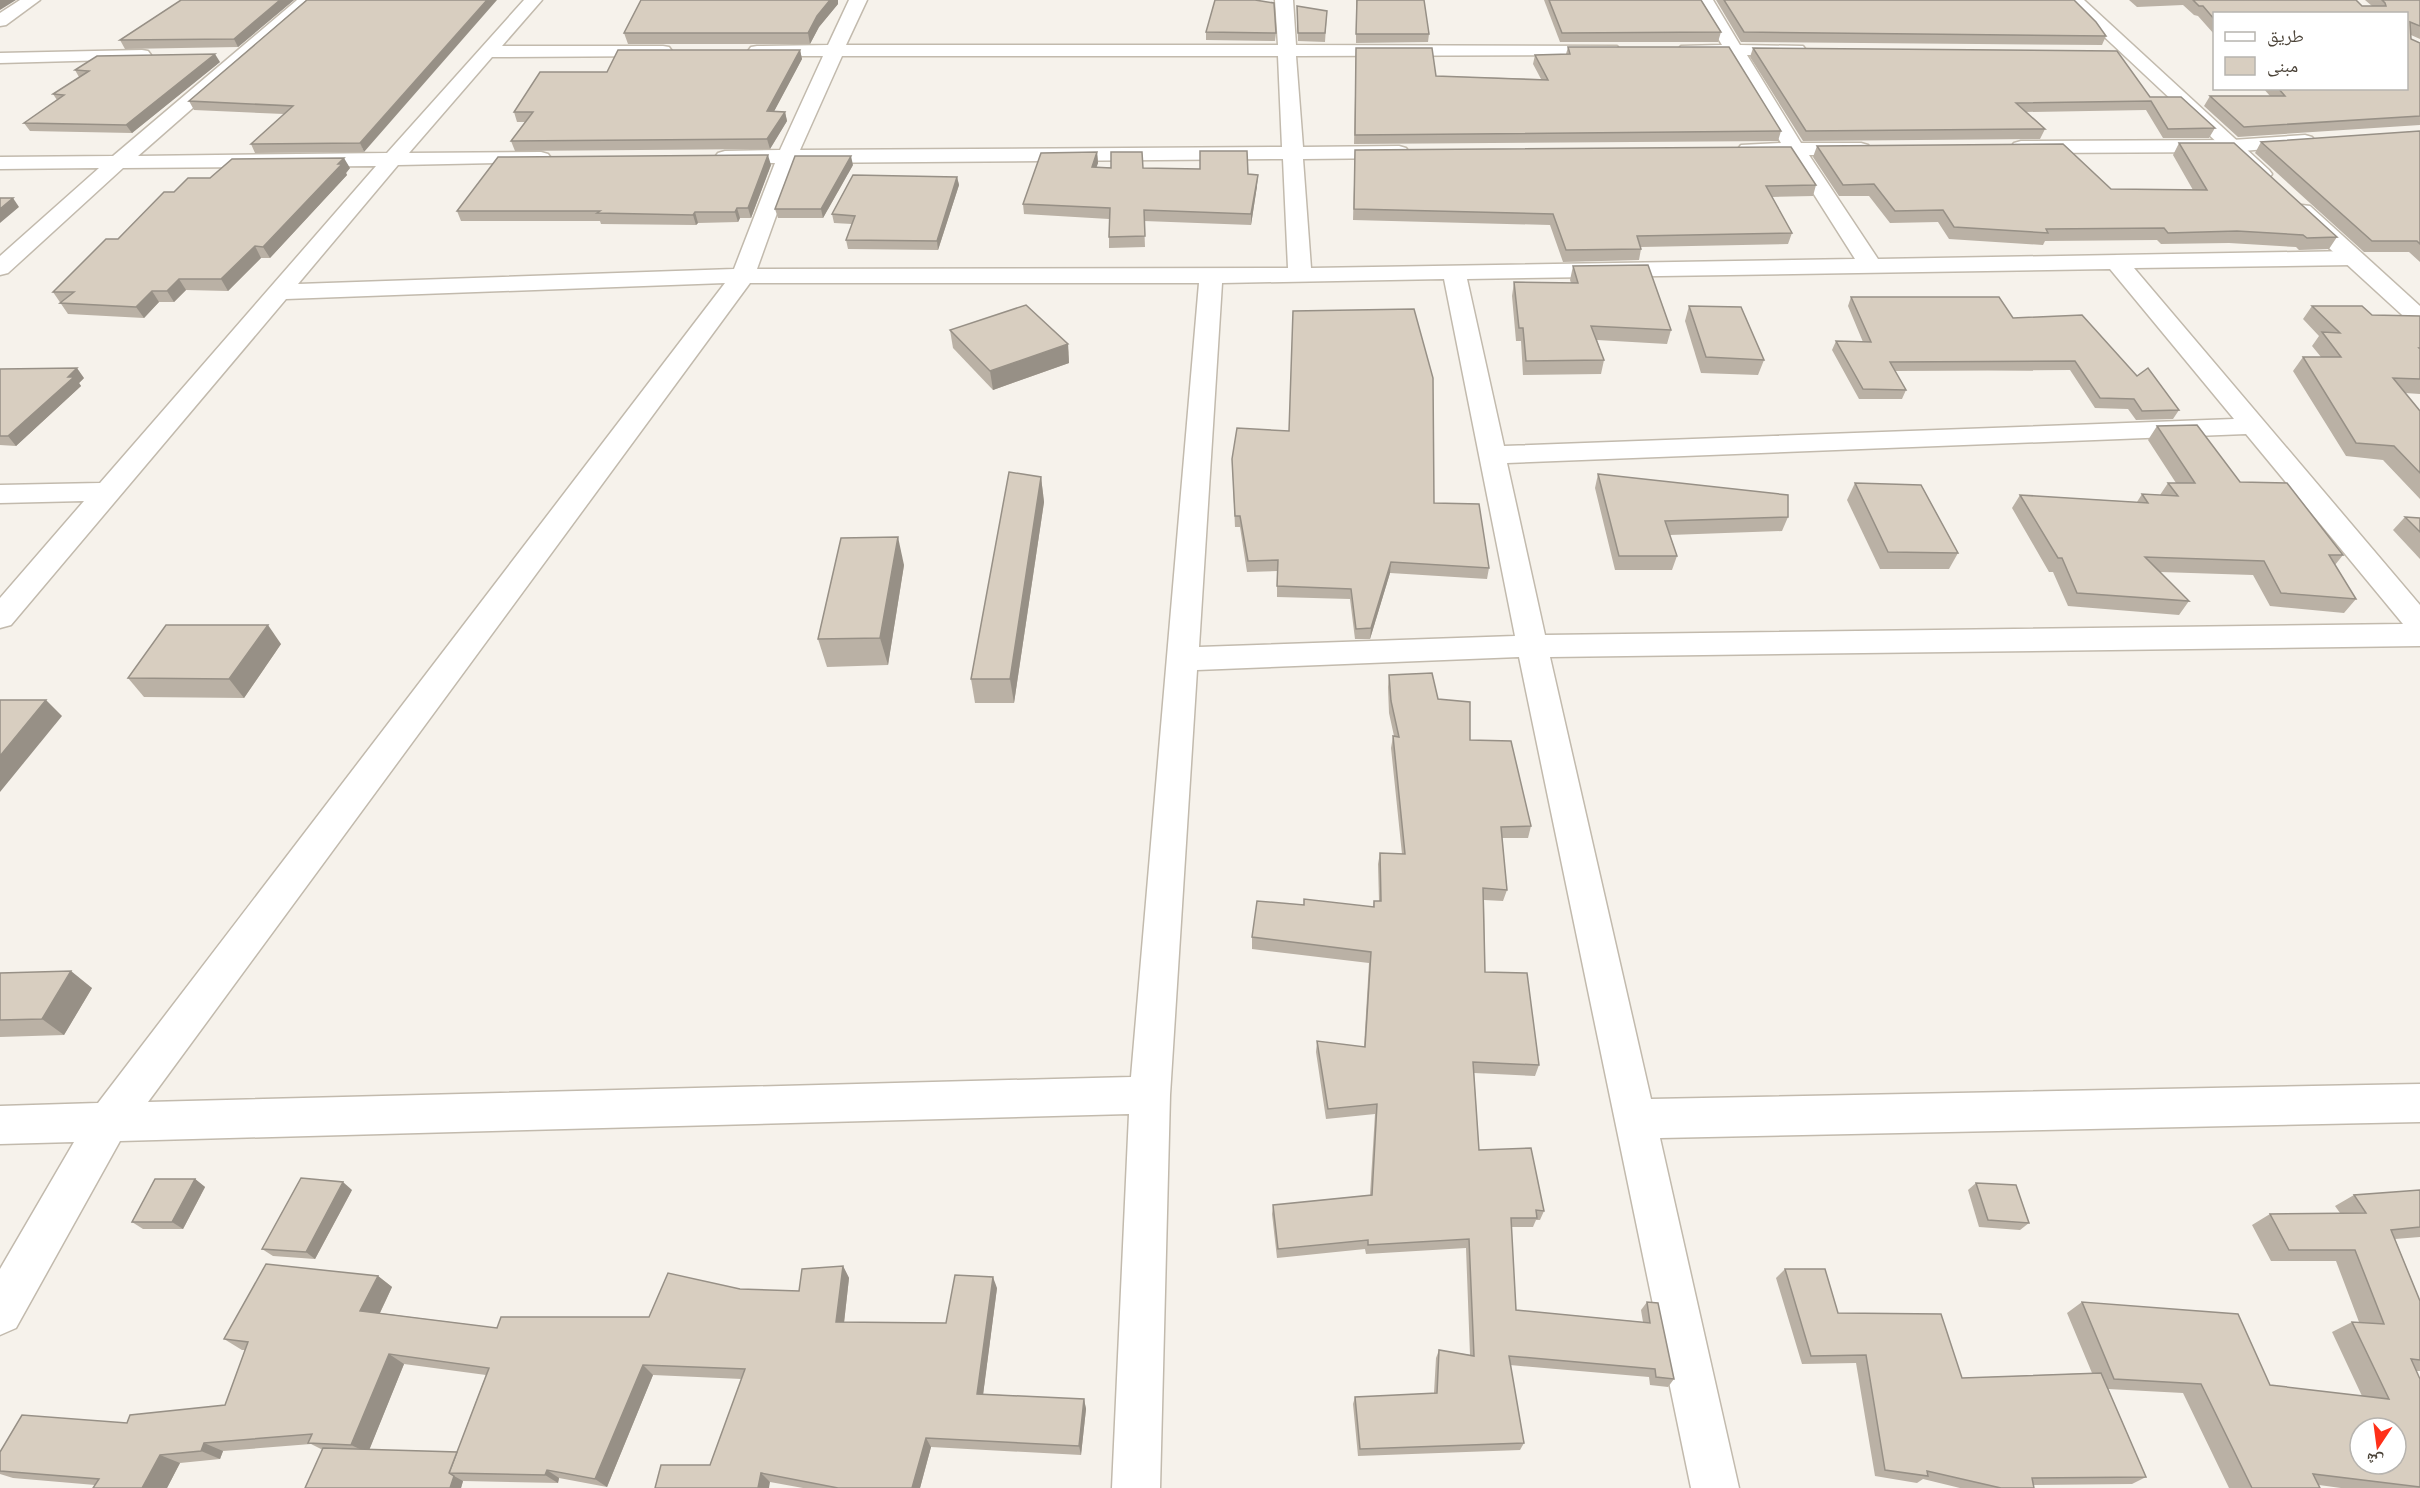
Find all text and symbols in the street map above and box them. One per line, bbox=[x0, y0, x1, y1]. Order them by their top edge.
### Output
legend bbox=[2213, 12, 2408, 90]
text: طريق bbox=[2267, 23, 2304, 47]
text: مبنى bbox=[2267, 53, 2298, 77]
north arrow bbox=[2348, 1416, 2408, 1476]
text: ش bbox=[2364, 1448, 2385, 1473]

